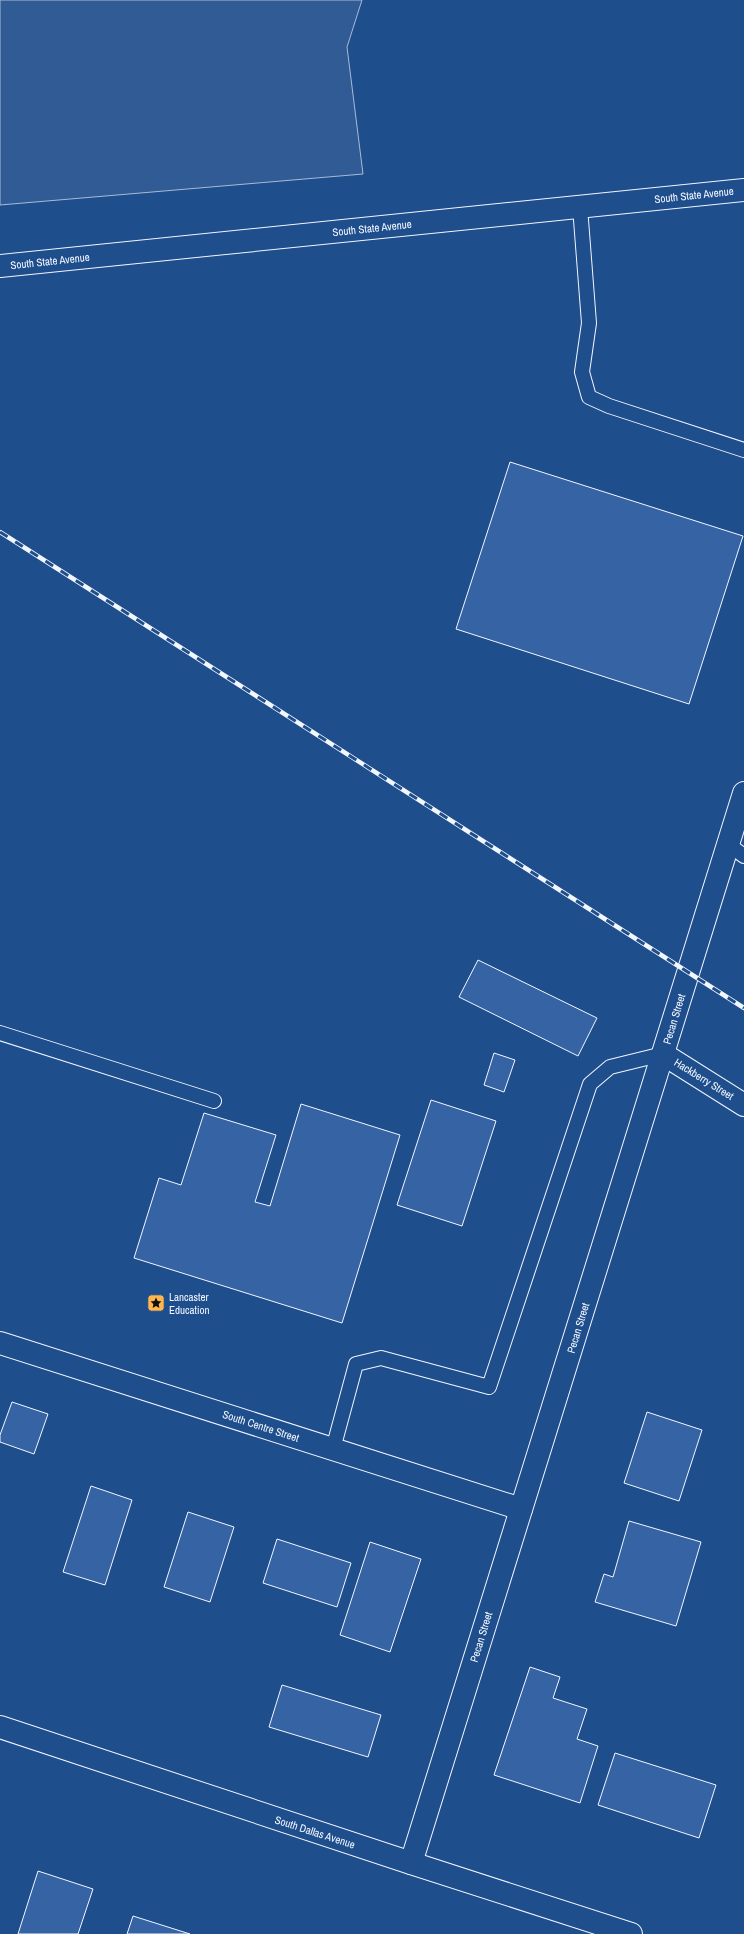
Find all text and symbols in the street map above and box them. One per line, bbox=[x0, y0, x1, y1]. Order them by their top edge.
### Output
street label: South State Avenue bbox=[654, 184, 734, 206]
street label: South State Avenue bbox=[332, 217, 412, 239]
street label: South State Avenue bbox=[10, 250, 90, 272]
street label: Pecan Street bbox=[660, 992, 688, 1046]
street label: Hackberry Street bbox=[672, 1055, 737, 1103]
place label: Lancaster Education bbox=[169, 1290, 210, 1317]
place icon: Lancaster Education bbox=[146, 1293, 166, 1313]
street label: Pecan Street bbox=[564, 1301, 592, 1355]
street label: South Centre Street bbox=[221, 1407, 302, 1445]
street label: Pecan Street bbox=[467, 1610, 495, 1664]
street label: South Dallas Avenue bbox=[273, 1812, 357, 1852]

